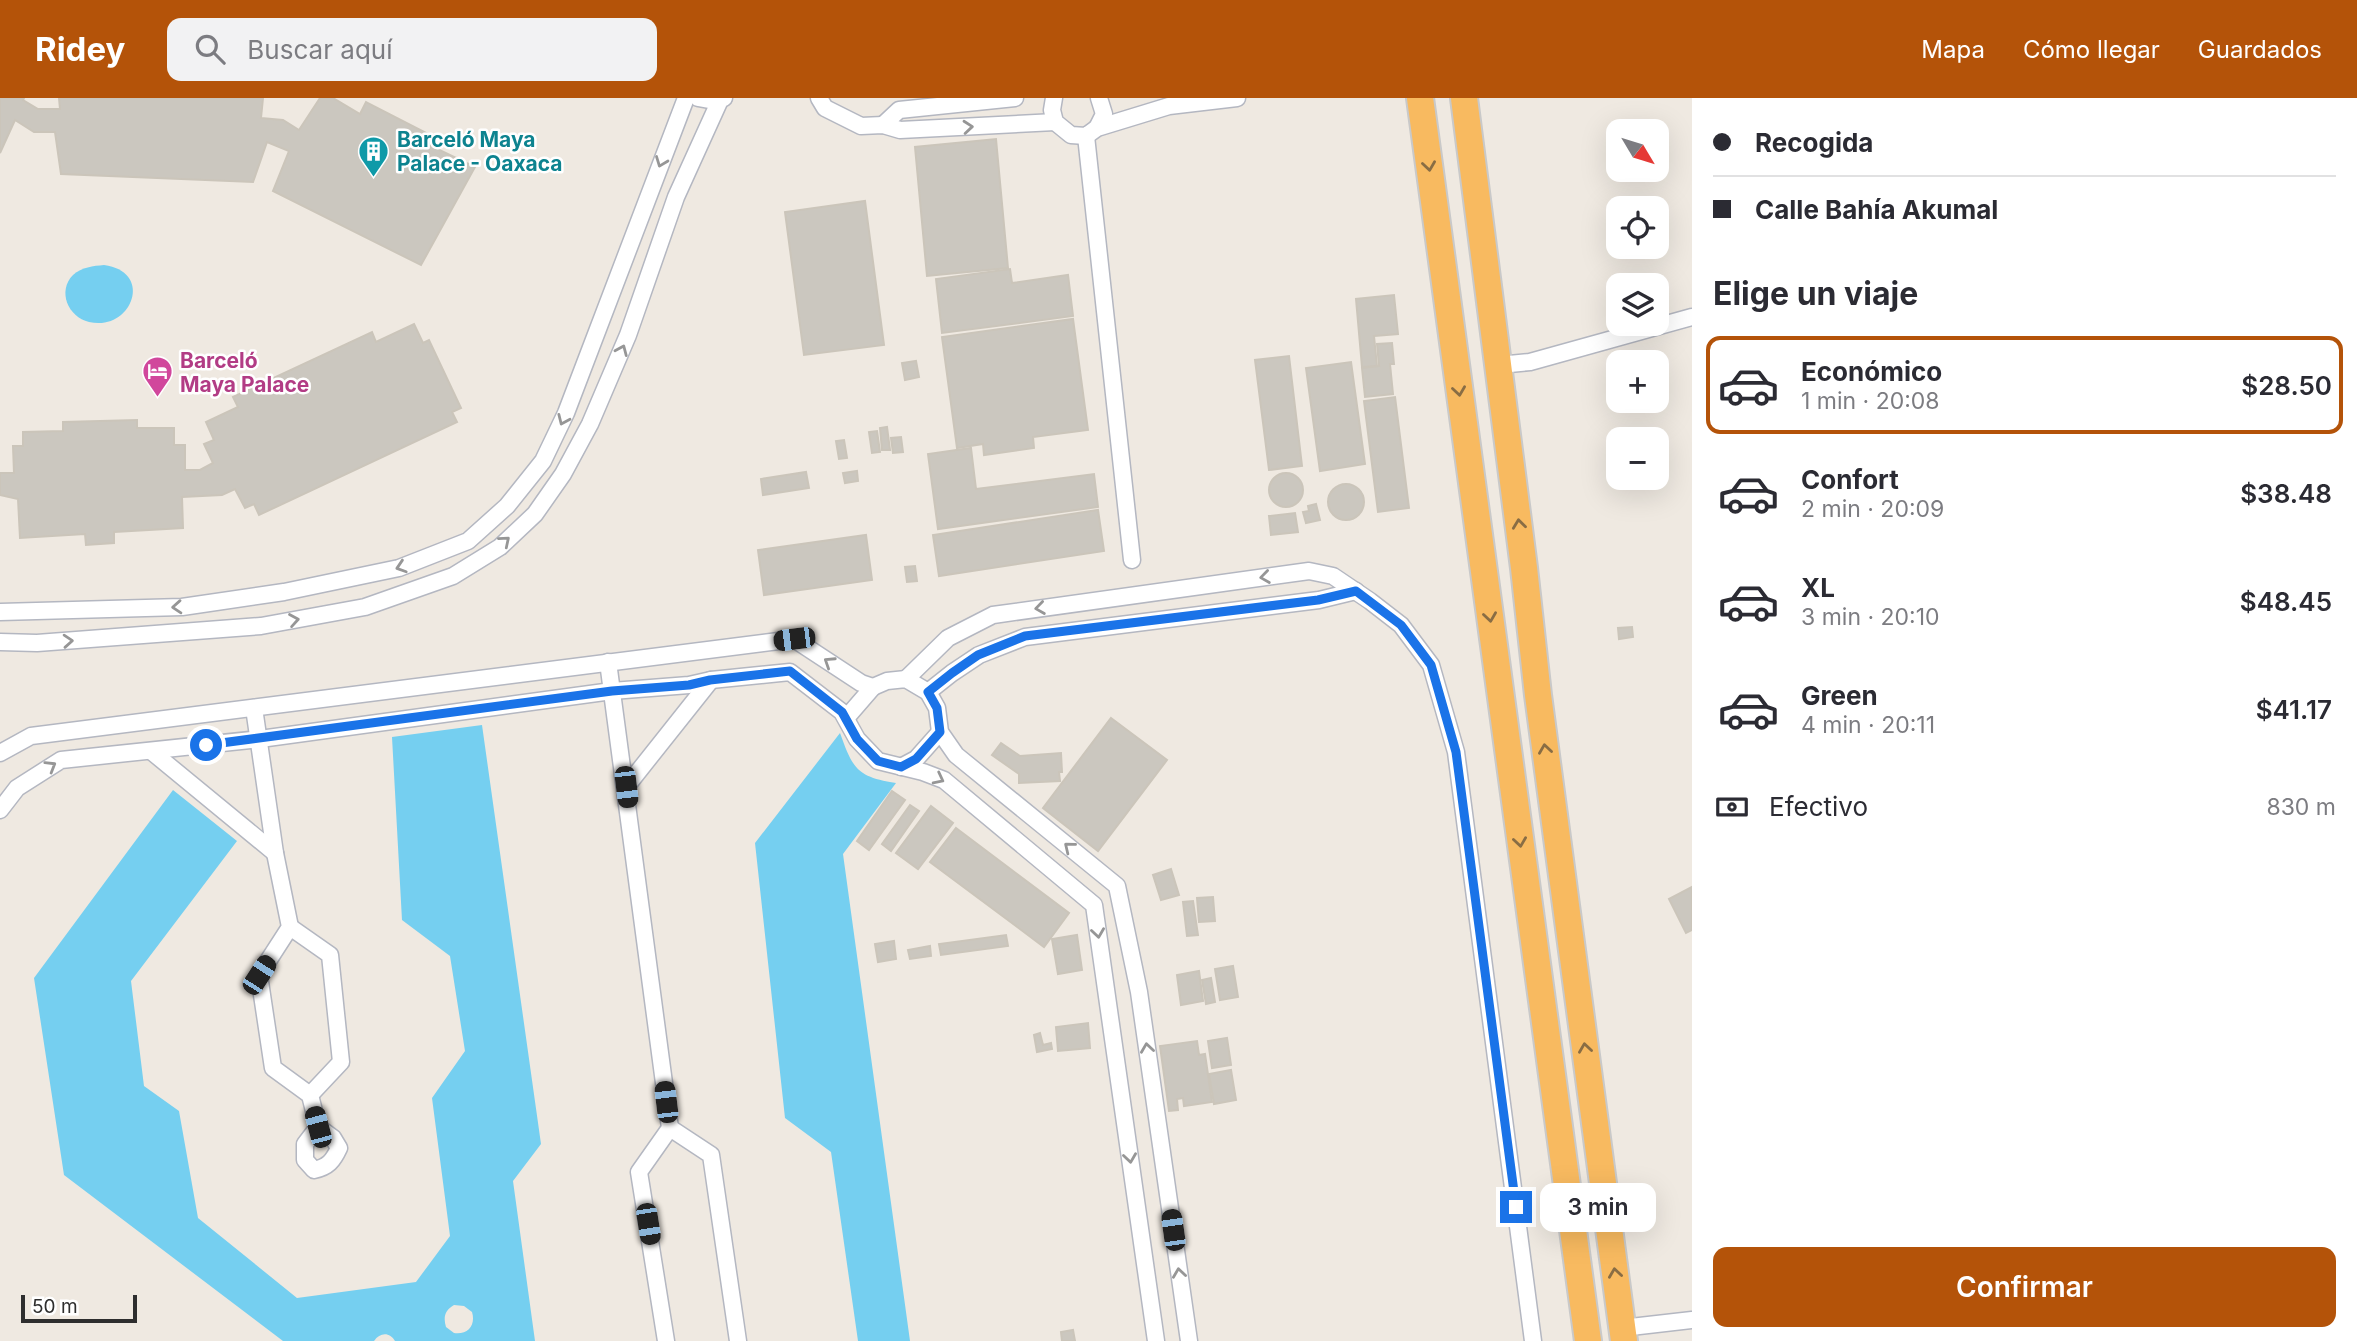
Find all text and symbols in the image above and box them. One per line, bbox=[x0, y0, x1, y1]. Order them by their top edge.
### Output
search box bbox=[167, 18, 657, 81]
text: Ridey bbox=[35, 29, 125, 69]
icon: search bbox=[191, 30, 229, 68]
text: Buscar aquí bbox=[247, 34, 392, 65]
text: Mapa bbox=[1921, 35, 1985, 64]
text: Cómo llegar bbox=[2023, 35, 2160, 64]
text: Guardados bbox=[2198, 35, 2322, 64]
north arrow bbox=[1606, 119, 1670, 182]
map controls bbox=[1606, 119, 1669, 490]
one-way arrow bbox=[963, 120, 974, 135]
place label: Barceló Maya Palace - Oaxaca bbox=[397, 127, 563, 176]
text: Recogida bbox=[1755, 127, 1873, 158]
building icon: Barceló Maya Palace - Oaxaca bbox=[357, 134, 391, 178]
one-way arrow bbox=[656, 155, 670, 167]
one-way arrow bbox=[1421, 160, 1436, 171]
text: Calle Bahía Akumal bbox=[1755, 194, 1998, 225]
button: locate bbox=[1606, 196, 1669, 259]
button: layers bbox=[1606, 273, 1669, 336]
text: Elige un viaje bbox=[1713, 274, 1918, 313]
one-way arrow bbox=[614, 344, 628, 357]
place label: Barceló Maya Palace bbox=[180, 348, 309, 397]
button: + bbox=[1606, 350, 1669, 413]
icon: car bbox=[1717, 354, 1780, 417]
hotel icon: Barceló Maya Palace bbox=[140, 355, 174, 399]
text: Económico bbox=[1801, 356, 1942, 387]
text: $28.50 bbox=[2241, 370, 2332, 401]
one-way arrow bbox=[1452, 385, 1467, 397]
text: 1 min · 20:08 bbox=[1801, 387, 1940, 415]
one-way arrow bbox=[557, 413, 571, 425]
button: − bbox=[1606, 427, 1669, 490]
icon: car bbox=[1717, 462, 1780, 525]
text: Confort bbox=[1801, 464, 1899, 495]
text: $38.48 bbox=[2240, 478, 2332, 509]
text: 2 min · 20:09 bbox=[1801, 495, 1944, 523]
one-way arrow bbox=[1511, 518, 1526, 529]
one-way arrow bbox=[497, 537, 510, 549]
one-way arrow bbox=[395, 558, 407, 573]
one-way arrow bbox=[1260, 569, 1271, 584]
icon: car bbox=[1717, 570, 1780, 633]
text: XL bbox=[1801, 572, 1835, 603]
text: $48.45 bbox=[2240, 586, 2332, 617]
one-way arrow bbox=[171, 599, 182, 614]
one-way arrow bbox=[1034, 601, 1046, 616]
text: 3 min · 20:10 bbox=[1801, 603, 1940, 631]
one-way arrow bbox=[1482, 611, 1497, 622]
one-way arrow bbox=[289, 613, 300, 628]
car bbox=[772, 626, 817, 652]
one-way arrow bbox=[63, 634, 74, 649]
one-way arrow bbox=[824, 657, 837, 670]
icon: car bbox=[1717, 678, 1780, 741]
text: Green bbox=[1801, 680, 1878, 711]
text: $41.17 bbox=[2256, 694, 2332, 725]
text: 4 min · 20:11 bbox=[1801, 711, 1935, 739]
route start bbox=[190, 729, 222, 761]
one-way arrow bbox=[1537, 744, 1552, 755]
one-way arrow bbox=[44, 762, 57, 775]
car bbox=[614, 765, 639, 809]
one-way arrow bbox=[932, 771, 945, 785]
icon: cash bbox=[1713, 788, 1751, 826]
text: Efectivo bbox=[1769, 791, 1868, 822]
text: 830 m bbox=[2266, 793, 2336, 821]
one-way arrow bbox=[1513, 836, 1528, 848]
one-way arrow bbox=[1064, 842, 1076, 855]
one-way arrow bbox=[1090, 927, 1105, 939]
car bbox=[239, 952, 280, 998]
one-way arrow bbox=[1140, 1042, 1155, 1054]
one-way arrow bbox=[1577, 1042, 1592, 1054]
car bbox=[654, 1080, 679, 1124]
car bbox=[303, 1104, 334, 1150]
one-way arrow bbox=[1122, 1152, 1137, 1164]
callout: 3 min bbox=[1540, 1182, 1656, 1232]
route end bbox=[1500, 1191, 1532, 1223]
text: 3 min bbox=[1567, 1193, 1629, 1221]
car bbox=[635, 1202, 662, 1246]
car bbox=[1160, 1208, 1187, 1252]
button: Confirmar bbox=[1713, 1247, 2336, 1327]
one-way arrow bbox=[1607, 1267, 1622, 1279]
one-way arrow bbox=[1172, 1268, 1187, 1279]
scale bar bbox=[21, 1292, 136, 1324]
text: 50 m bbox=[32, 1295, 78, 1318]

